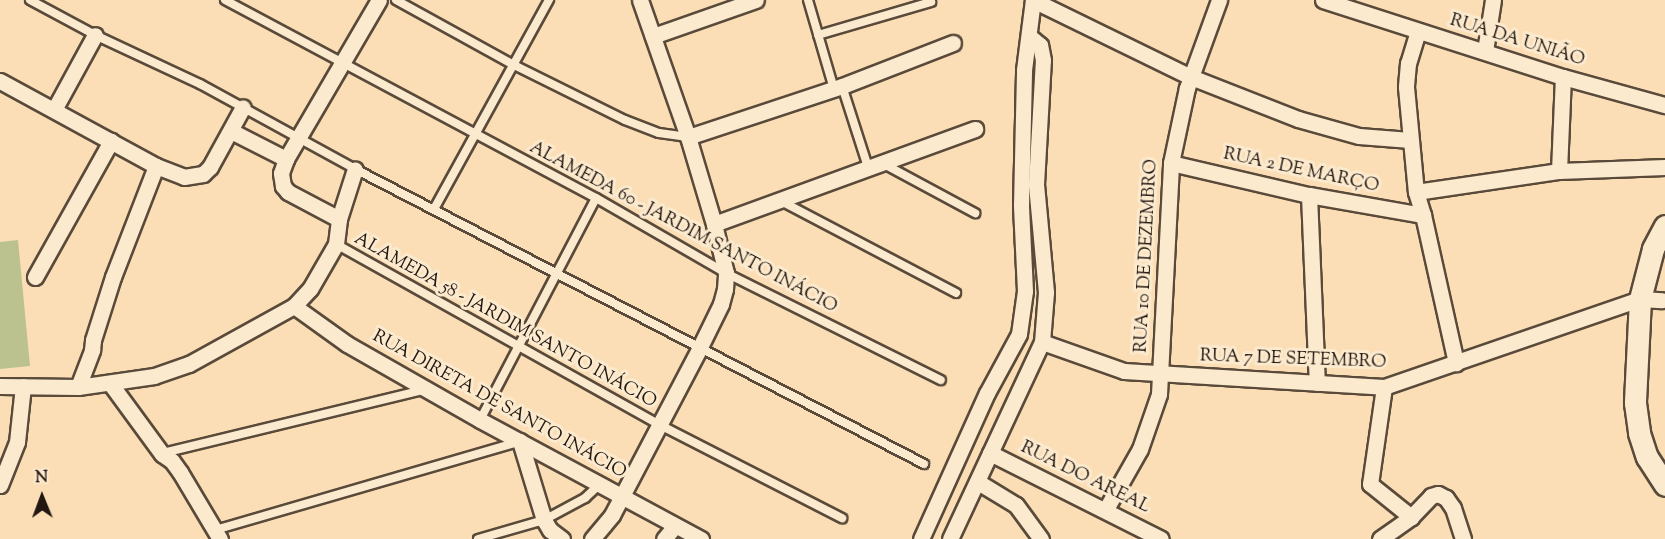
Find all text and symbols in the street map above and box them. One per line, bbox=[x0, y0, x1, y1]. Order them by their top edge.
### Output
street label: RUA DA UNIÃO bbox=[1447, 10, 1587, 72]
street label: ALAMEDA 60 - JARDIM SANTO INÁCIO bbox=[525, 137, 841, 319]
street label: RUA 2 DE MARÇO bbox=[1221, 144, 1381, 198]
street label: RUA 10 DE DEZEMBRO bbox=[1131, 159, 1163, 353]
street label: ALAMEDA 58 - JARDIM SANTO INÁCIO bbox=[350, 229, 660, 413]
street label: RUA DIRETA DE SANTO INÁCIO bbox=[368, 326, 630, 484]
street label: RUA 7 DE SETEMBRO bbox=[1199, 346, 1387, 374]
street label: RUA DO AREAL bbox=[1017, 437, 1153, 519]
north arrow bbox=[12, 467, 72, 527]
text: N bbox=[35, 467, 48, 490]

